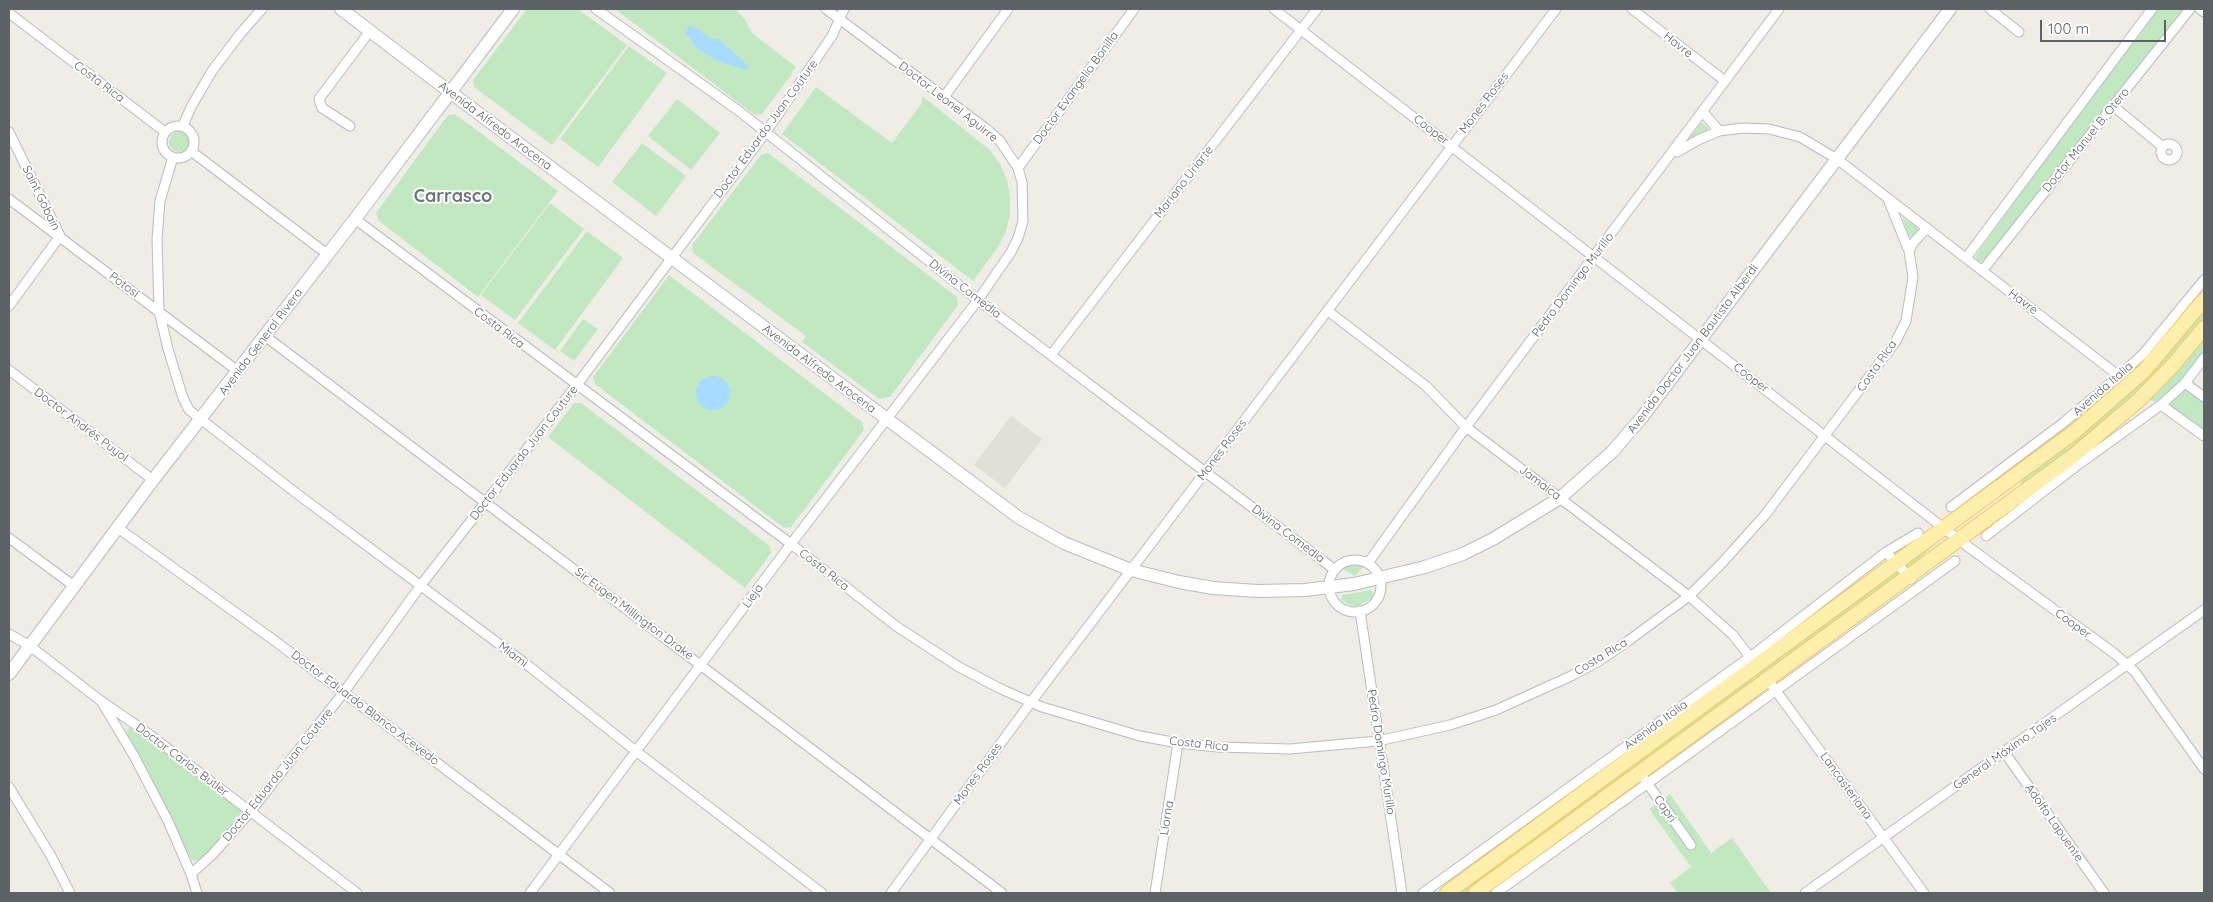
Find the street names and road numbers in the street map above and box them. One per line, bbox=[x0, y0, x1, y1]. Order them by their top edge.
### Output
street label: Doctor Evangelio Bonilla bbox=[1030, 29, 1122, 147]
street label: Havre bbox=[1660, 29, 1696, 61]
street label: Doctor Eduardo Juan Couture bbox=[711, 57, 821, 201]
street label: Costa Rica bbox=[71, 58, 127, 106]
street label: Doctor Leonel Aguirre bbox=[896, 59, 1000, 145]
street label: Mones Roses bbox=[1456, 69, 1512, 137]
street label: Avenida Alfredo Arocena bbox=[435, 79, 555, 173]
street label: Doctor Manuel B. Otero bbox=[2040, 85, 2132, 195]
street label: Cooper bbox=[1410, 112, 1452, 148]
street label: Mariano Uriarte bbox=[1151, 143, 1217, 221]
street label: Saint Gobain bbox=[19, 163, 63, 233]
street label: Pedro Domingo Murillo bbox=[1529, 230, 1617, 340]
street label: Divina Comedia bbox=[926, 256, 1004, 322]
street label: Avenida Doctor Juan Bautista Alberdi bbox=[1625, 262, 1761, 436]
street label: Potosí bbox=[106, 269, 142, 301]
street label: Avenida General Rivera bbox=[216, 286, 306, 398]
street label: Havre bbox=[2005, 286, 2041, 318]
street label: Costa Rica bbox=[471, 304, 527, 352]
street label: Avenida Alfredo Arocena bbox=[759, 322, 879, 416]
street label: Costa Rica bbox=[1854, 338, 1900, 394]
street label: Avenida Italia bbox=[2070, 359, 2136, 419]
street label: Cooper bbox=[1730, 360, 1772, 396]
street label: Doctor Eduardo Juan Couture bbox=[467, 383, 581, 523]
street label: Doctor Andrés Puyol bbox=[31, 385, 131, 465]
street label: Mones Roses bbox=[1194, 416, 1250, 484]
street label: Jamaica bbox=[1516, 463, 1564, 503]
street label: Divina Comedia bbox=[1249, 502, 1327, 566]
street label: Costa Rica bbox=[796, 546, 852, 594]
street label: Sir Eugen Millington Drake bbox=[572, 565, 696, 663]
street label: Lieja bbox=[739, 581, 767, 611]
street label: Cooper bbox=[2052, 606, 2094, 642]
street label: Costa Rica bbox=[1572, 636, 1630, 678]
street label: Miami bbox=[495, 639, 531, 671]
street label: Doctor Eduardo Blanco Acevedo bbox=[288, 648, 442, 768]
street label: Pedro Domingo Murillo bbox=[1364, 688, 1398, 816]
street label: Avenida Italia bbox=[1622, 697, 1690, 753]
street label: Doctor Eduardo Juan Couture bbox=[220, 706, 336, 844]
street label: General Máximo Tajes bbox=[1951, 711, 2059, 793]
street label: Doctor Carlos Butler bbox=[133, 720, 231, 800]
street label: Costa Rica bbox=[1169, 734, 1229, 754]
street label: Mones Roses bbox=[951, 740, 1005, 808]
street label: Lancasteriana bbox=[1817, 750, 1875, 822]
street label: Adolfo Lapuente bbox=[2022, 781, 2086, 865]
street label: Capri bbox=[1651, 793, 1679, 825]
street label: Liorna bbox=[1157, 800, 1177, 836]

